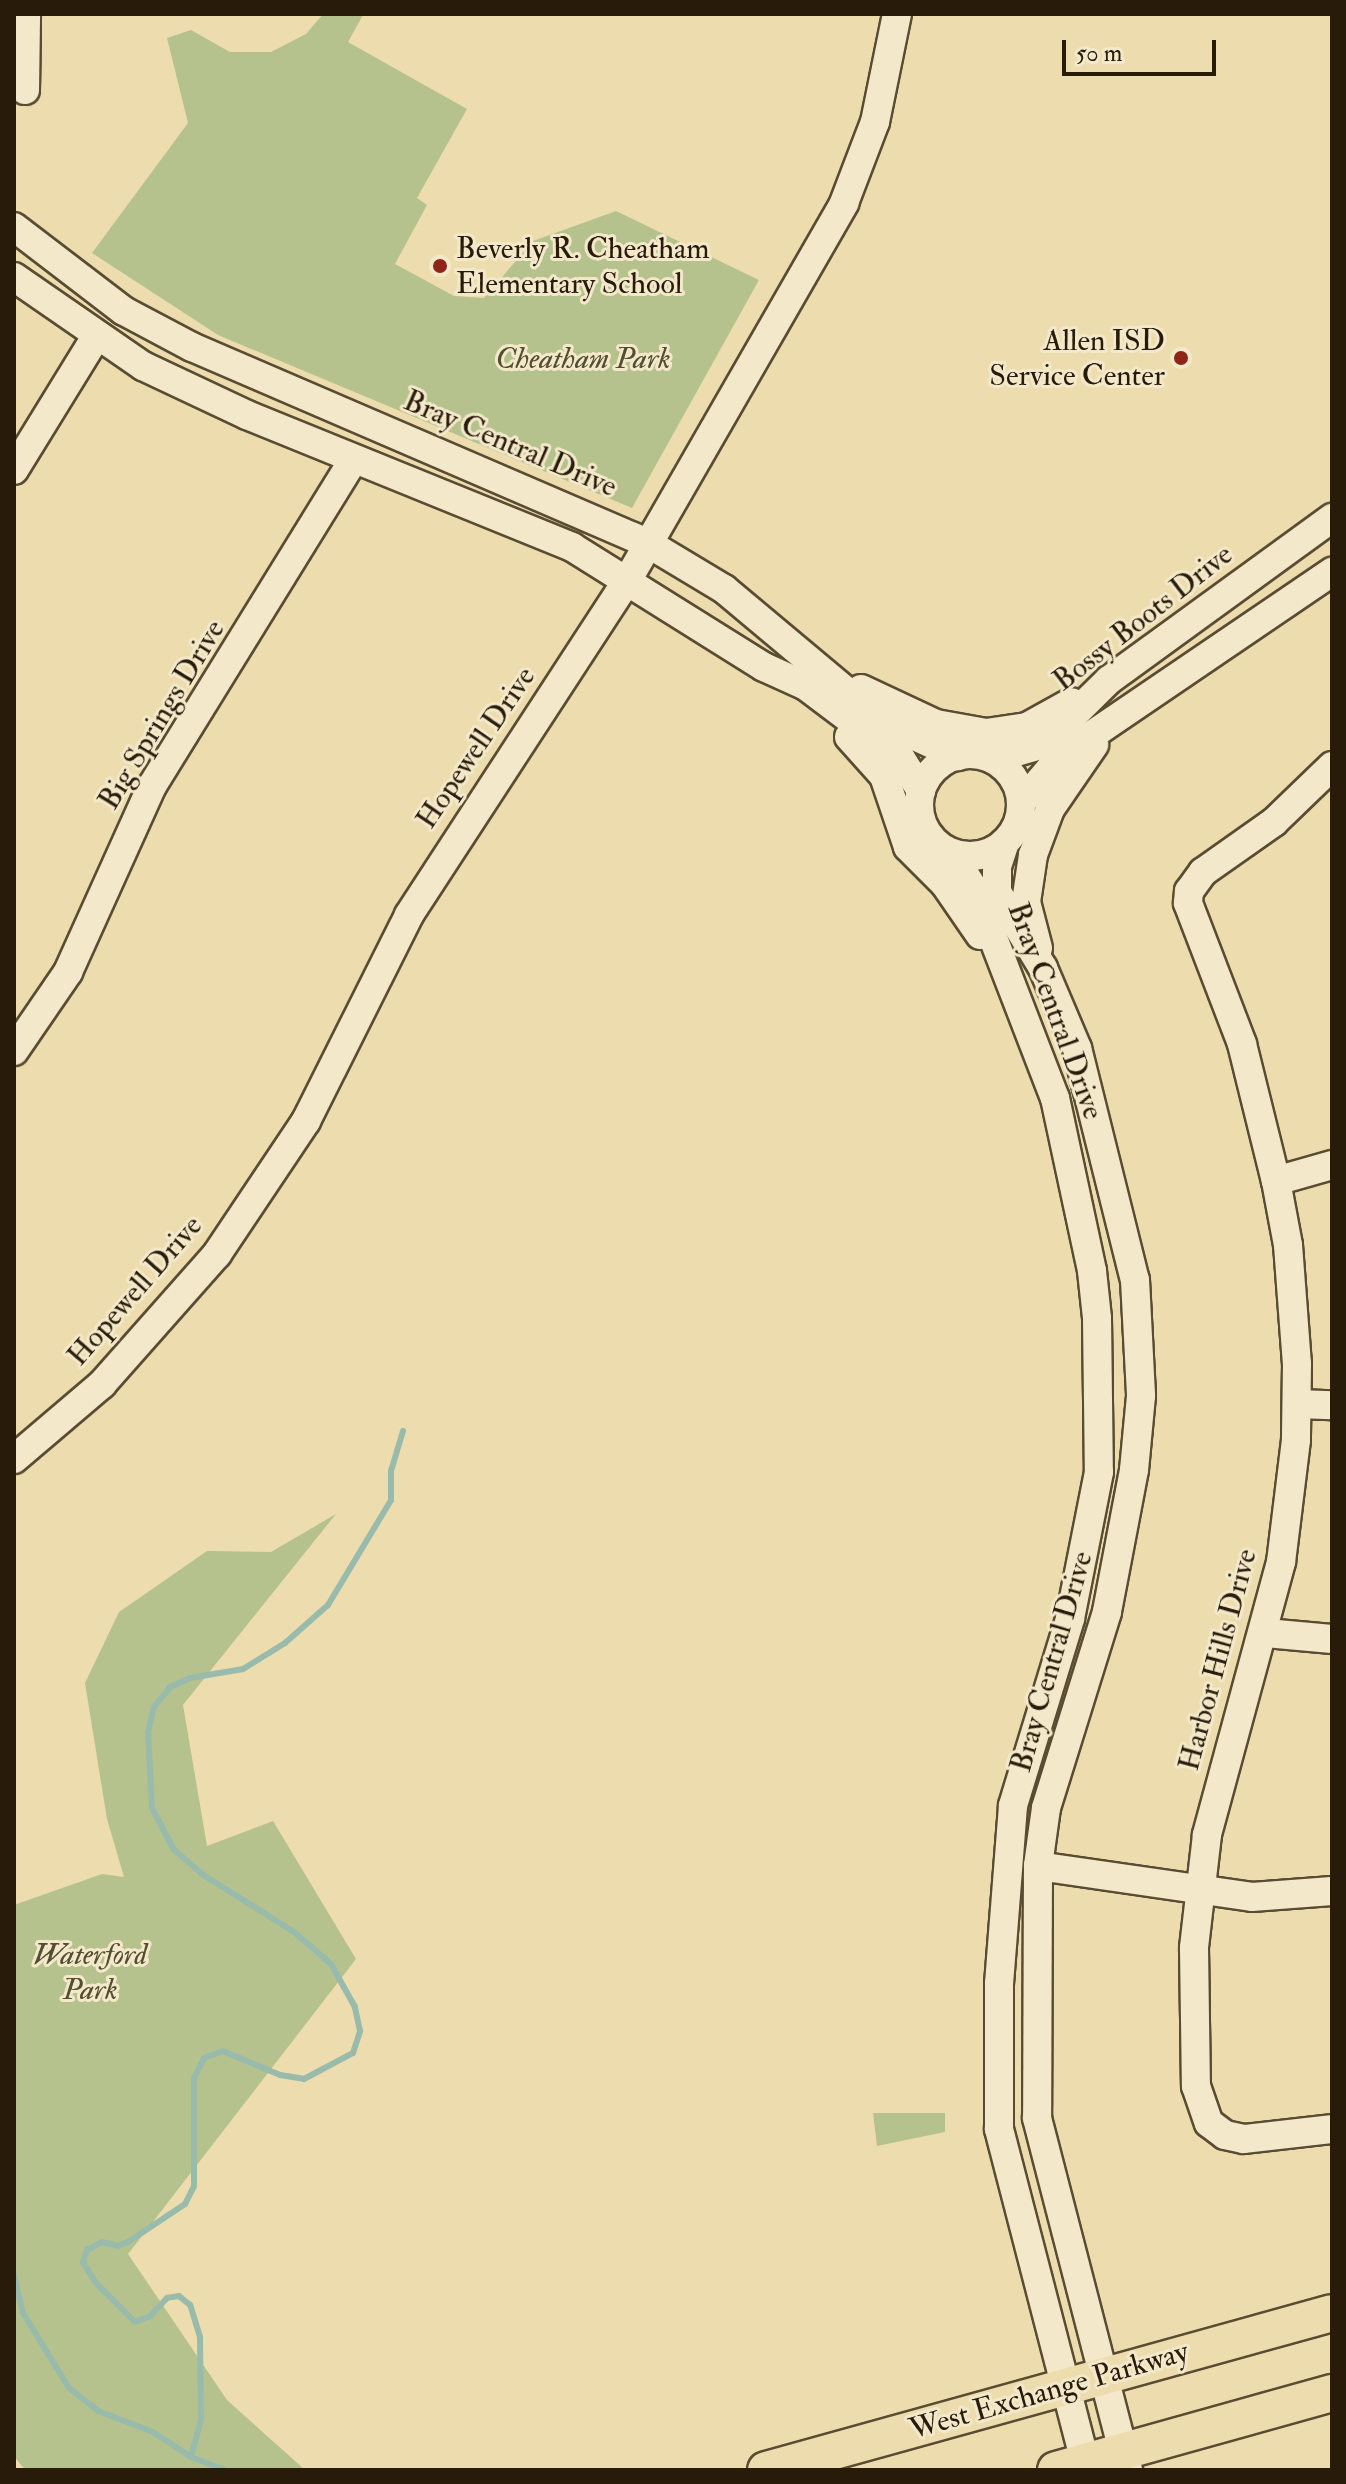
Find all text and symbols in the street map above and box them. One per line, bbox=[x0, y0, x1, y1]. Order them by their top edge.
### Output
scale bar bbox=[1066, 24, 1220, 74]
text: 50 m bbox=[1076, 38, 1122, 69]
place label: Beverly R. Cheatham Elementary School bbox=[456, 231, 710, 302]
marker: Beverly R. Cheatham Elementary School bbox=[431, 257, 449, 275]
place label: Allen ISD Service Center bbox=[989, 323, 1165, 394]
park label: Cheatham Park bbox=[495, 341, 671, 377]
marker: Allen ISD Service Center bbox=[1172, 349, 1190, 367]
street label: Bray Central Drive bbox=[398, 383, 622, 505]
street label: Bossy Boots Drive bbox=[1046, 537, 1240, 699]
street label: Big Springs Drive bbox=[91, 614, 233, 816]
street label: Hopewell Drive bbox=[409, 660, 543, 836]
street label: Bray Central Drive bbox=[999, 898, 1111, 1124]
street label: Hopewell Drive bbox=[60, 1208, 210, 1374]
street label: Harbor Hills Drive bbox=[1171, 1545, 1265, 1775]
street label: Bray Central Drive bbox=[1003, 1547, 1101, 1777]
park label: Waterford Park bbox=[33, 1937, 147, 2008]
street label: West Exchange Parkway bbox=[905, 2334, 1193, 2448]

